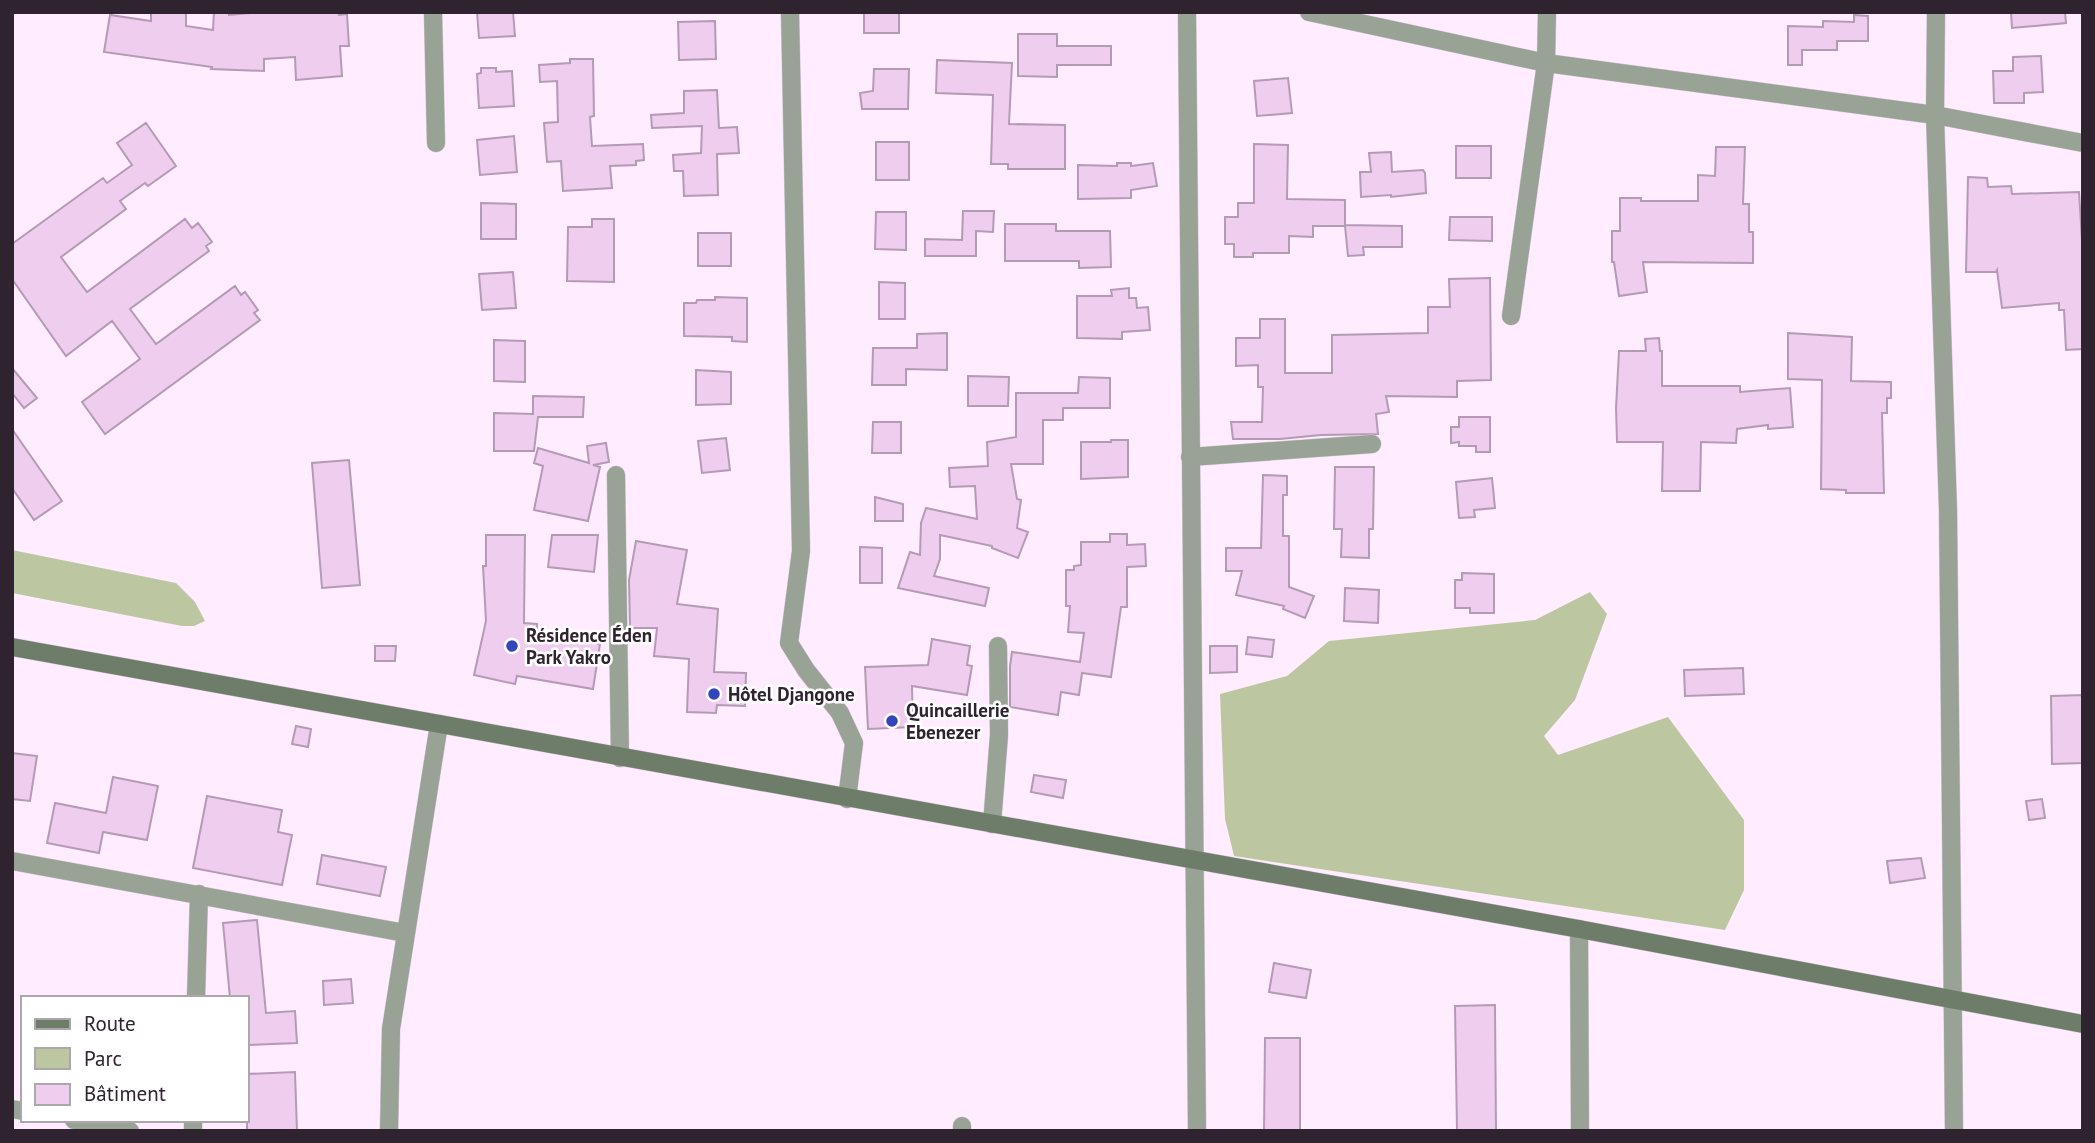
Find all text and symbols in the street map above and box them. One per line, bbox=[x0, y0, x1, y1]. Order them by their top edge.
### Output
place label: Résidence Éden Park Yakro bbox=[526, 623, 652, 669]
marker: Résidence Éden Park Yakro bbox=[504, 638, 520, 654]
place label: Hôtel Djangone bbox=[728, 682, 855, 706]
marker: Hôtel Djangone bbox=[706, 686, 722, 702]
place label: Quincaillerie Ebenezer bbox=[906, 698, 1009, 744]
marker: Quincaillerie Ebenezer bbox=[884, 713, 900, 729]
legend bbox=[21, 996, 248, 1122]
text: Route bbox=[84, 1010, 136, 1037]
text: Parc bbox=[84, 1045, 122, 1072]
text: Bâtiment bbox=[84, 1080, 166, 1107]

